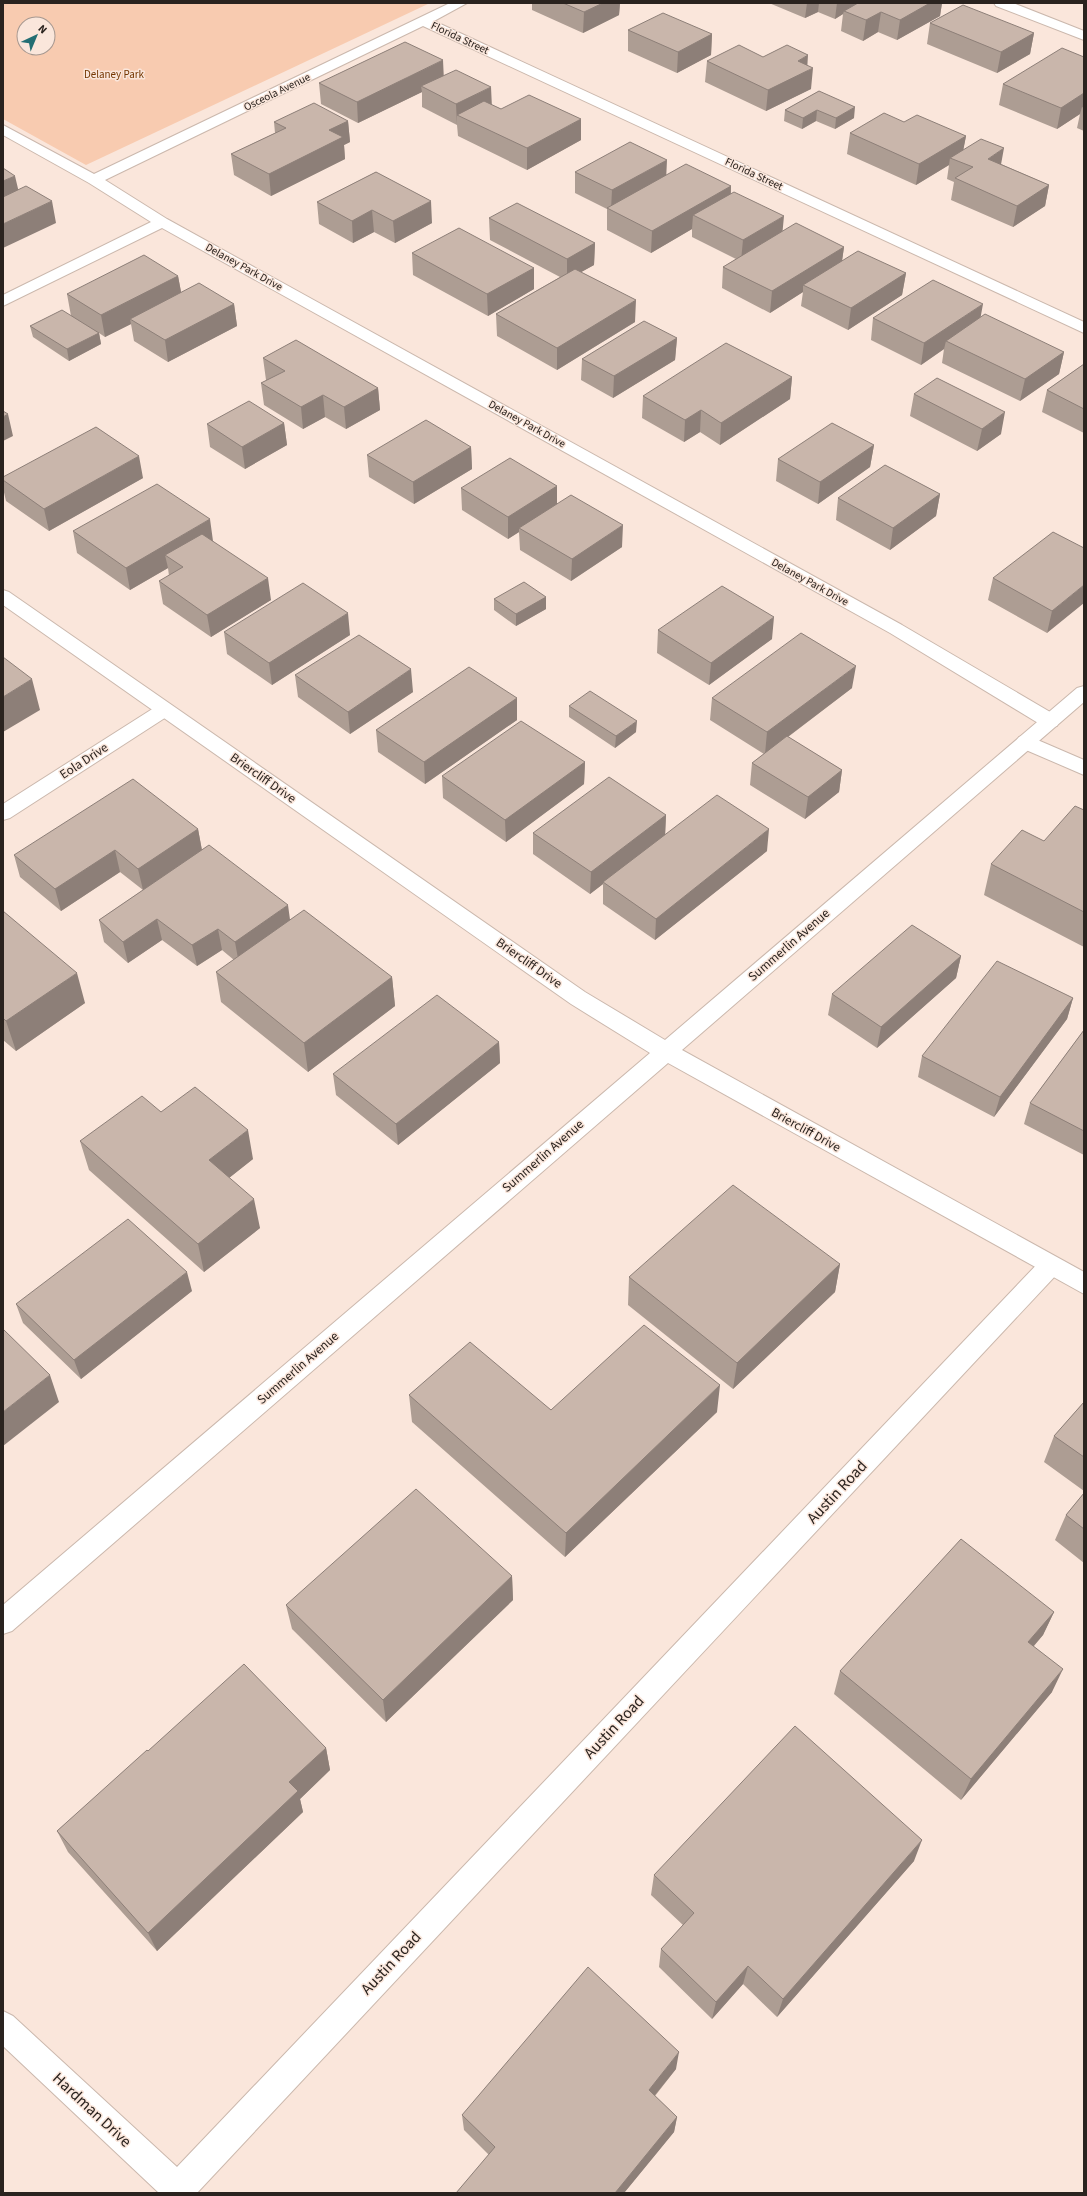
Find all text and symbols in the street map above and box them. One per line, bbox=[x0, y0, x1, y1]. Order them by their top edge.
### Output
north arrow bbox=[16, 16, 56, 56]
street label: Florida Street bbox=[429, 18, 492, 58]
text: N bbox=[35, 21, 50, 37]
park label: Delaney Park bbox=[84, 67, 145, 82]
street label: Osceola Avenue bbox=[241, 69, 313, 115]
street label: Florida Street bbox=[723, 154, 786, 194]
street label: Delaney Park Drive bbox=[203, 240, 286, 295]
street label: Delaney Park Drive bbox=[486, 397, 569, 452]
street label: Delaney Park Drive bbox=[769, 555, 852, 610]
street label: Eola Drive bbox=[56, 739, 112, 783]
street label: Briercliff Drive bbox=[226, 749, 300, 807]
street label: Summerlin Avenue bbox=[744, 904, 834, 986]
street label: Briercliff Drive bbox=[492, 934, 566, 992]
street label: Briercliff Drive bbox=[768, 1103, 844, 1157]
street label: Summerlin Avenue bbox=[498, 1115, 588, 1197]
street label: Summerlin Avenue bbox=[253, 1327, 343, 1409]
street label: Austin Road bbox=[802, 1455, 872, 1529]
street label: Austin Road bbox=[579, 1690, 649, 1764]
street label: Austin Road bbox=[356, 1926, 426, 2000]
street label: Hardman Drive bbox=[48, 2068, 136, 2152]

